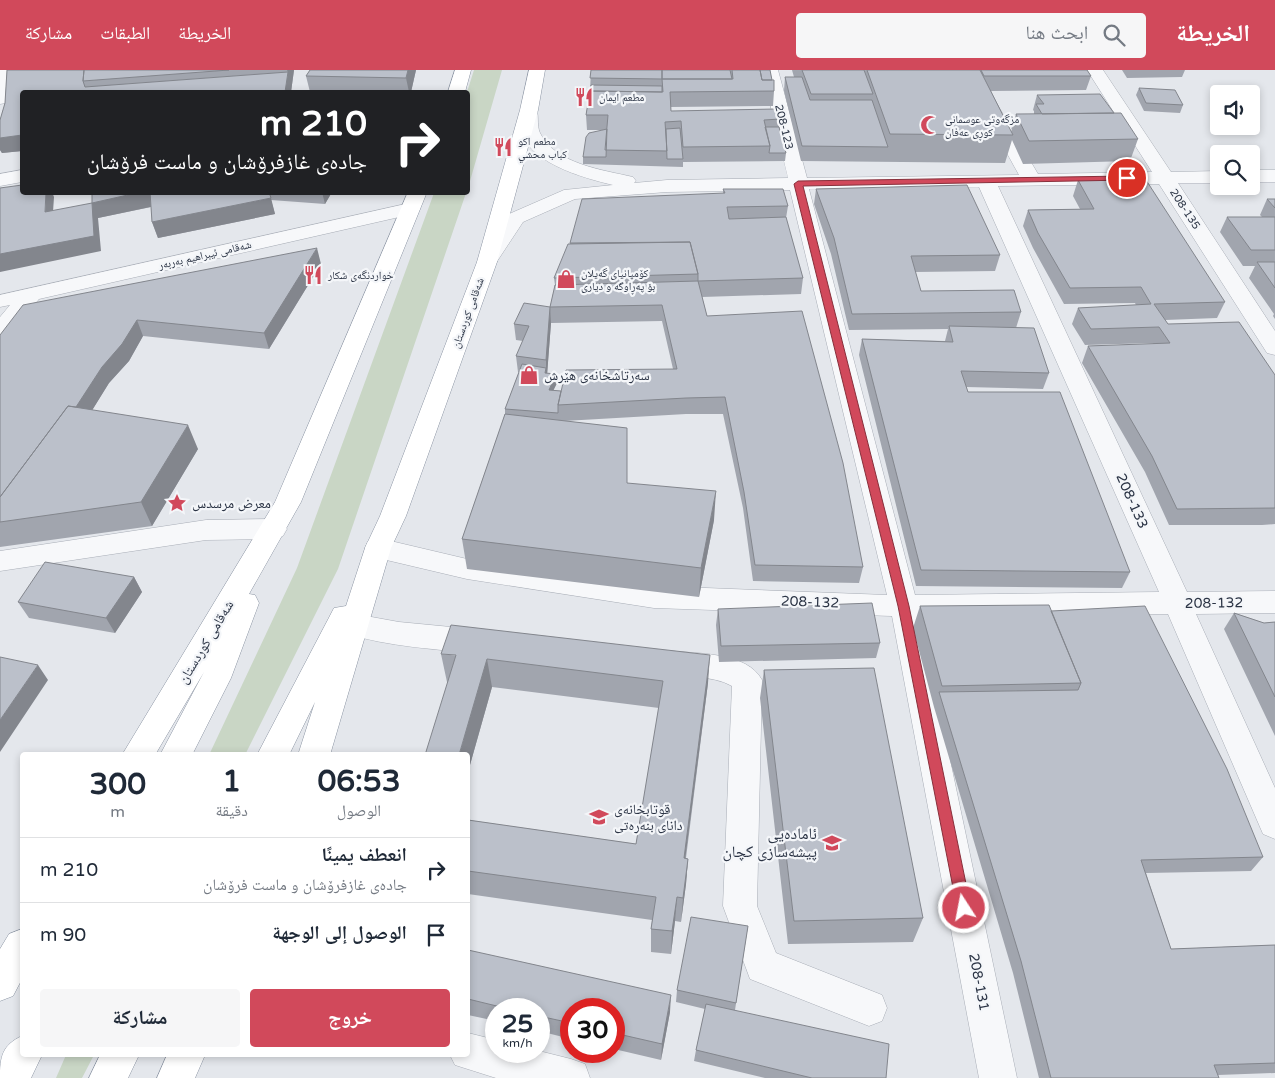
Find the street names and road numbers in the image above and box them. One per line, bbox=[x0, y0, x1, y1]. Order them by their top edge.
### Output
street label: 208-123 bbox=[772, 103, 796, 151]
street label: 208-135 bbox=[1167, 186, 1203, 232]
street label: شەقامی ئیبراهیم بەربەر bbox=[156, 238, 253, 273]
street label: شەقامی کوردستان bbox=[449, 276, 487, 350]
street label: 208-133 bbox=[1112, 471, 1152, 531]
street label: 208-132 bbox=[780, 592, 840, 612]
street label: 208-132 bbox=[1185, 594, 1243, 612]
street label: شەقامی کوردستان bbox=[174, 597, 238, 687]
street label: 208-131 bbox=[965, 952, 993, 1012]

